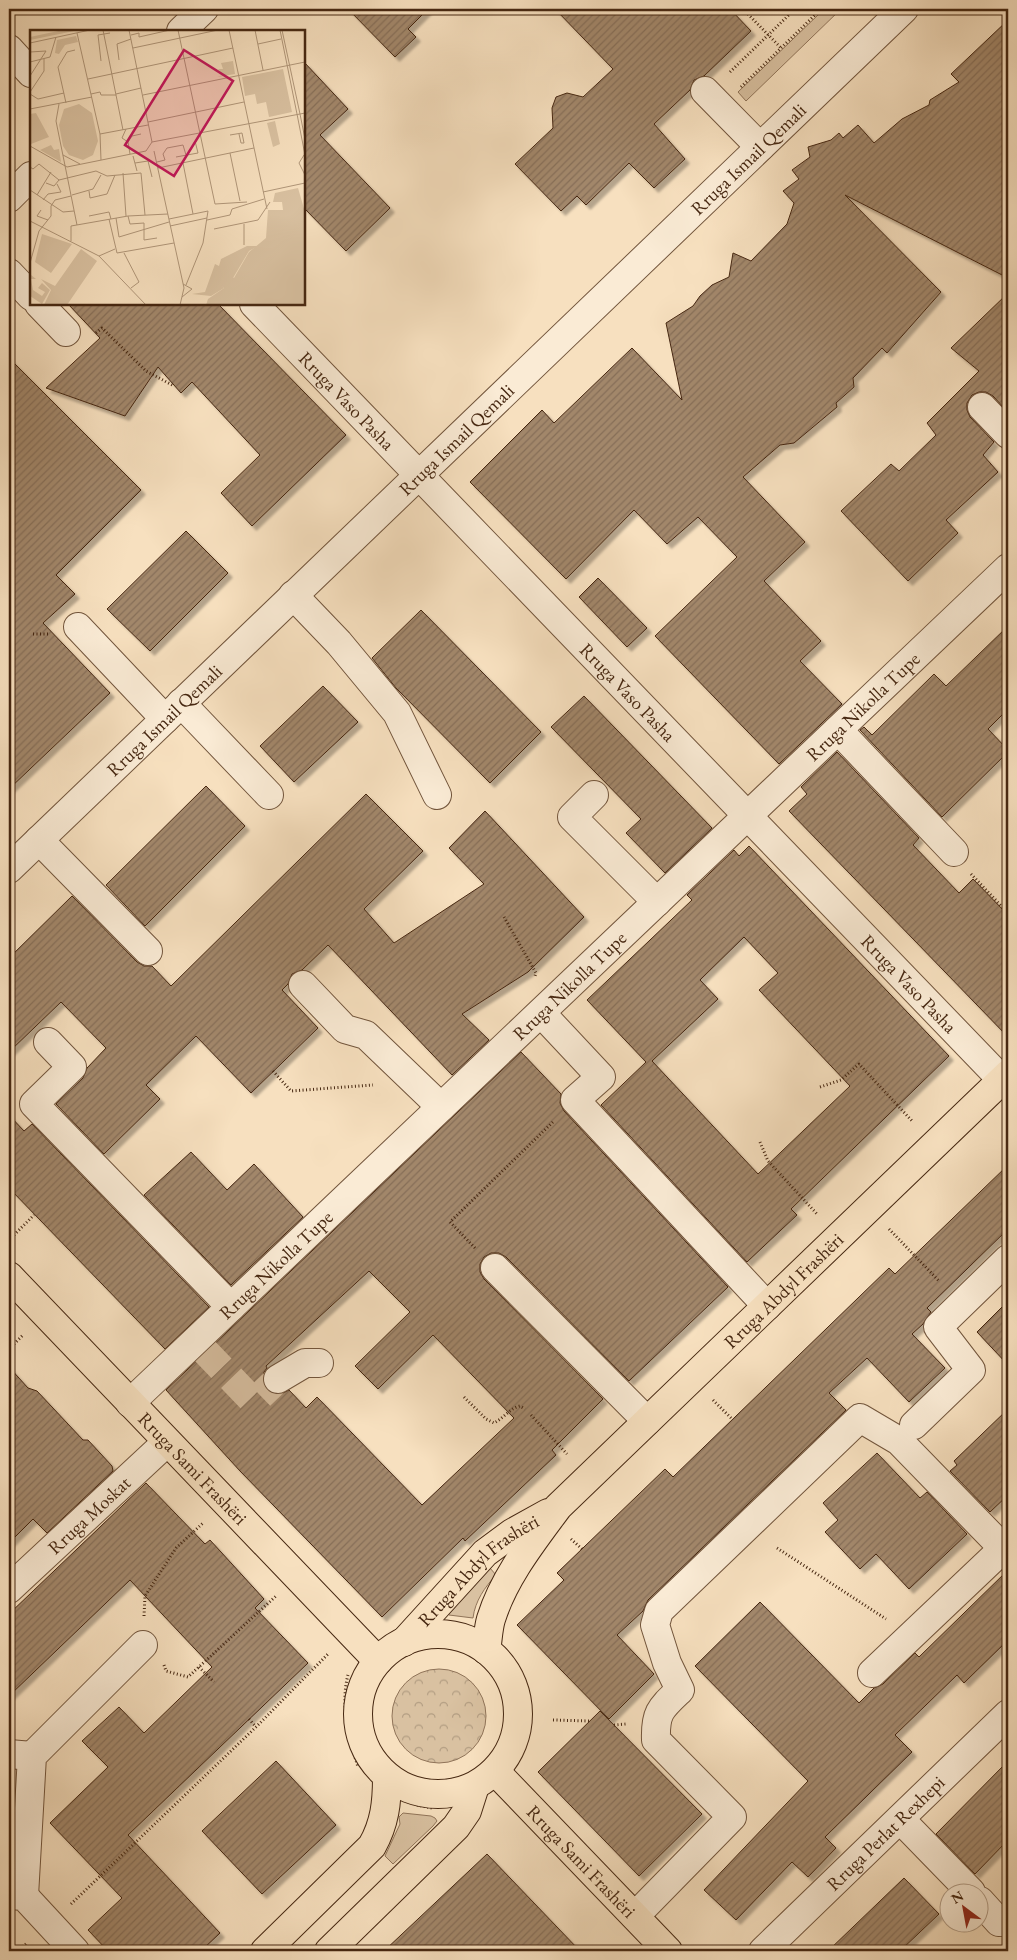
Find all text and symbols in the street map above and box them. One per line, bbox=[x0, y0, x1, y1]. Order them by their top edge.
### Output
inset map bbox=[30, 30, 305, 305]
street label: Rruga Ismail Qemali bbox=[685, 97, 812, 220]
street label: Rruga Vaso Pasha bbox=[294, 346, 401, 456]
street label: Rruga Ismail Qemali bbox=[393, 378, 519, 501]
street label: Rruga Vaso Pasha bbox=[575, 637, 682, 747]
street label: Rruga Nikolla Tupe bbox=[800, 646, 925, 766]
street label: Rruga Ismail Qemali bbox=[101, 658, 227, 781]
street label: Rruga Nikolla Tupe bbox=[507, 925, 631, 1045]
street label: Rruga Vaso Pasha bbox=[856, 929, 963, 1039]
street label: Rruga Nikolla Tupe bbox=[213, 1204, 338, 1325]
street label: Rruga Abdyl Frashëri bbox=[718, 1227, 849, 1354]
street label: Rruga Sami Frashëri bbox=[133, 1406, 253, 1530]
street label: Rruga Moskat bbox=[42, 1470, 136, 1559]
street label: Rruga Abdyl Frashëri bbox=[412, 1508, 543, 1632]
street label: Rruga Perlat Rexhepi bbox=[821, 1770, 950, 1896]
street label: Rruga Sami Frashëri bbox=[522, 1799, 642, 1923]
north arrow bbox=[940, 1882, 990, 1932]
text: N bbox=[948, 1886, 967, 1908]

